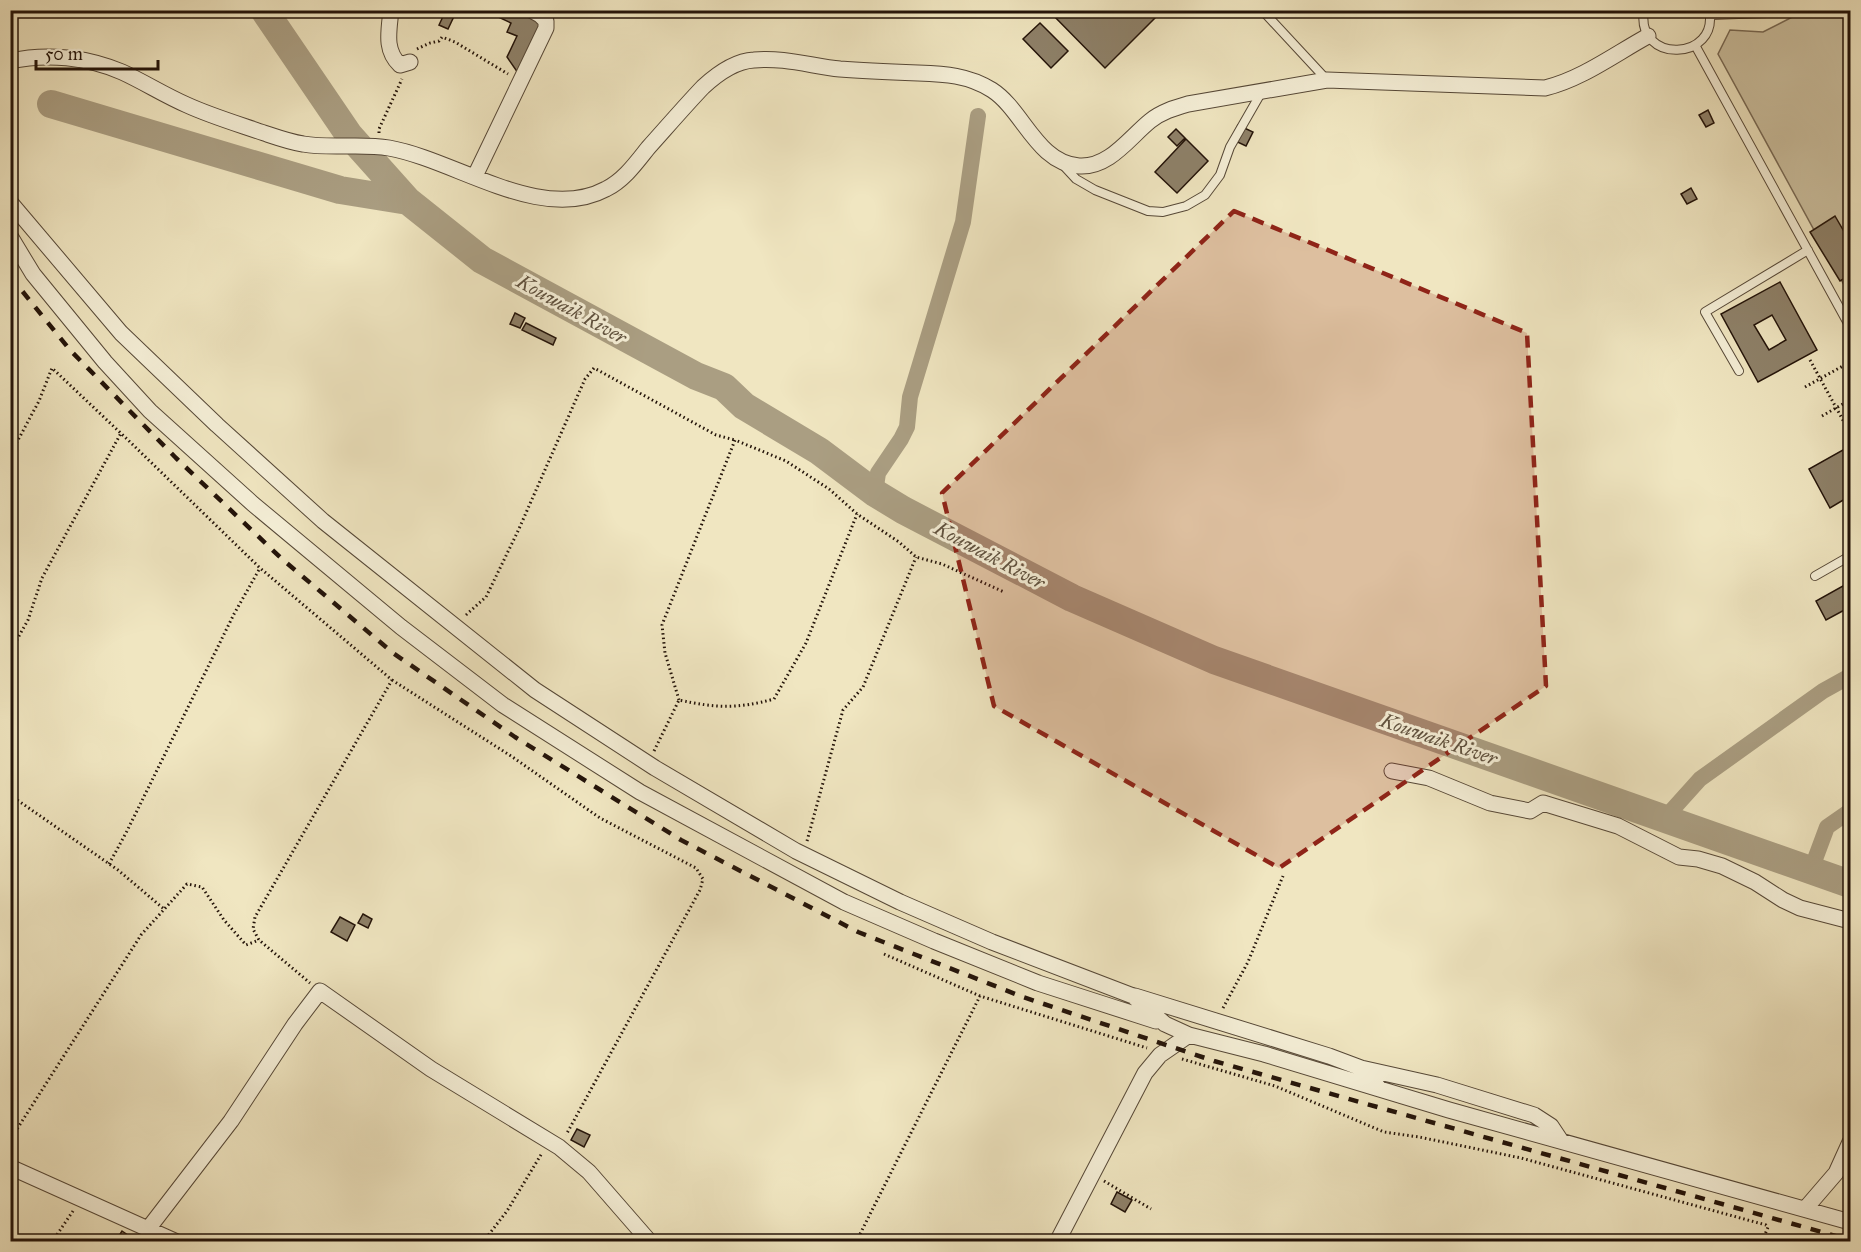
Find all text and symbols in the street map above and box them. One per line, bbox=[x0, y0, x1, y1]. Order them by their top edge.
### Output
scale bar bbox=[36, 33, 158, 71]
text: 50 m bbox=[45, 43, 83, 65]
water label: Kouwaik River bbox=[512, 268, 632, 350]
water label: Kouwaik River bbox=[930, 515, 1051, 595]
water label: Kouwaik River bbox=[1377, 708, 1502, 771]

